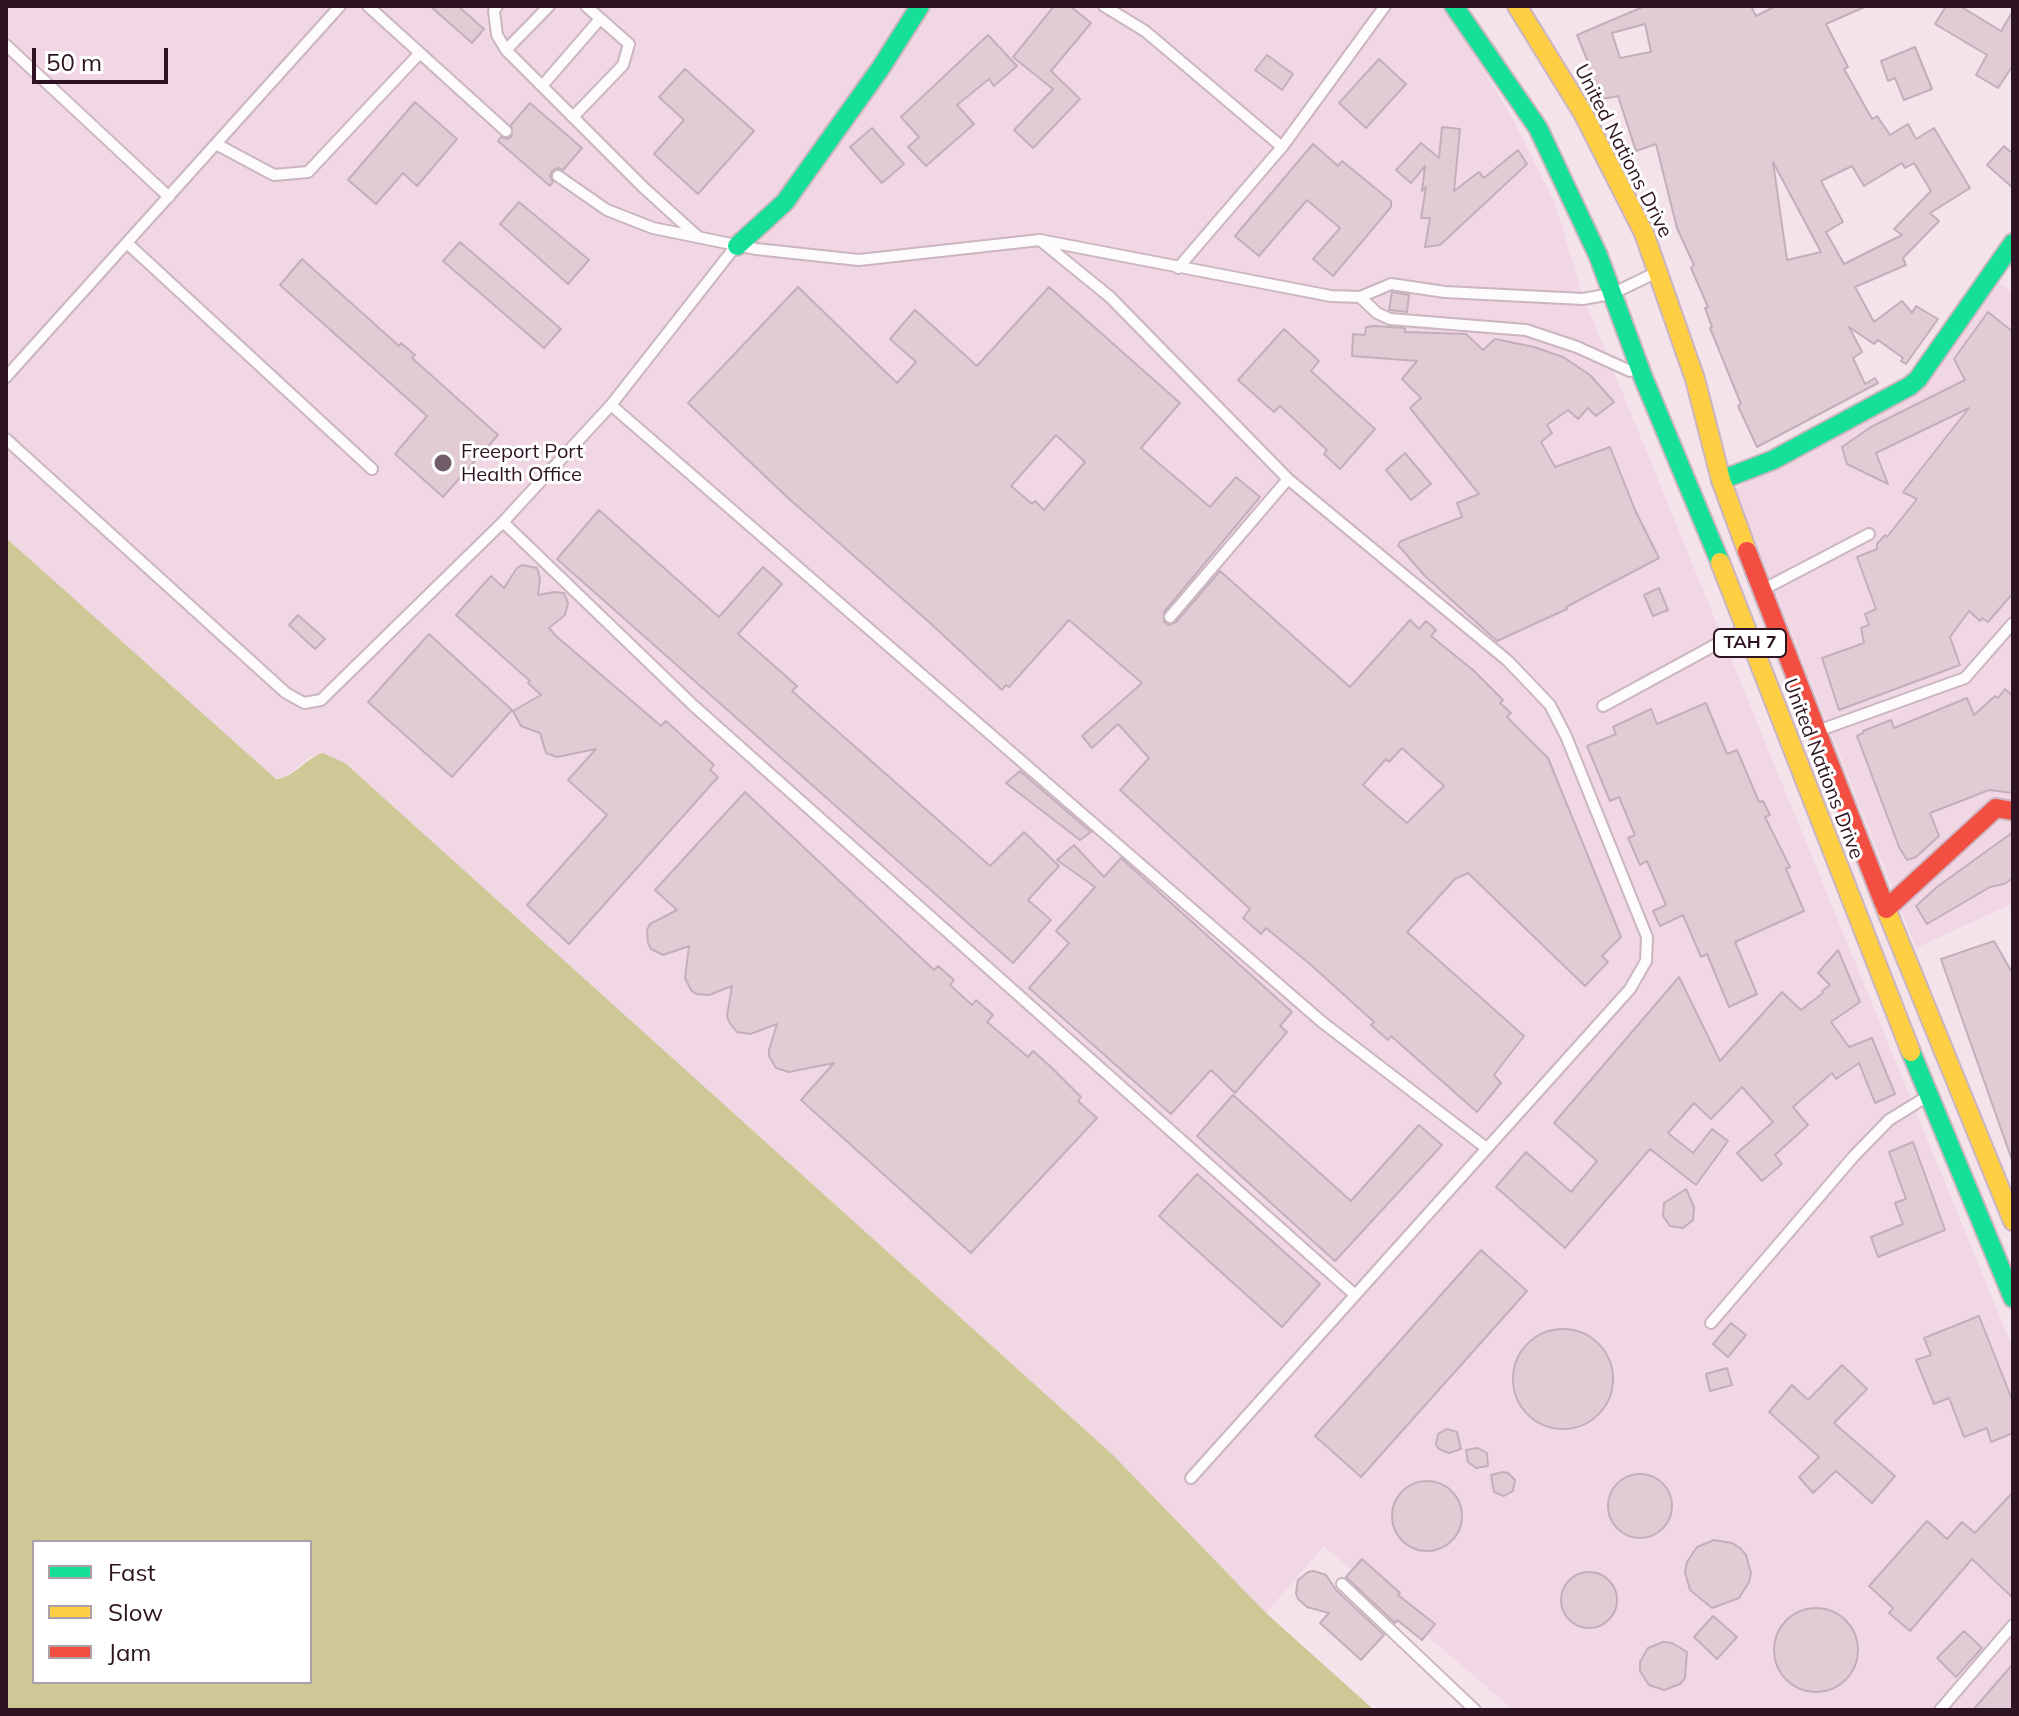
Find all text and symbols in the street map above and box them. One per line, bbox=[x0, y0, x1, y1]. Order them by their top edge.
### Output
scale bar bbox=[36, 32, 172, 82]
text: 50 m bbox=[46, 47, 102, 77]
street label: United Nations Drive bbox=[1569, 60, 1677, 242]
place label: Freeport Port Health Office bbox=[461, 440, 583, 487]
marker: Freeport Port Health Office bbox=[432, 452, 454, 474]
road number: TAH 7 bbox=[1714, 629, 1786, 657]
street label: United Nations Drive bbox=[1778, 675, 1868, 863]
legend bbox=[32, 1540, 312, 1684]
text: Fast bbox=[108, 1557, 156, 1587]
text: Slow bbox=[108, 1597, 163, 1627]
text: Jam bbox=[108, 1637, 151, 1667]

